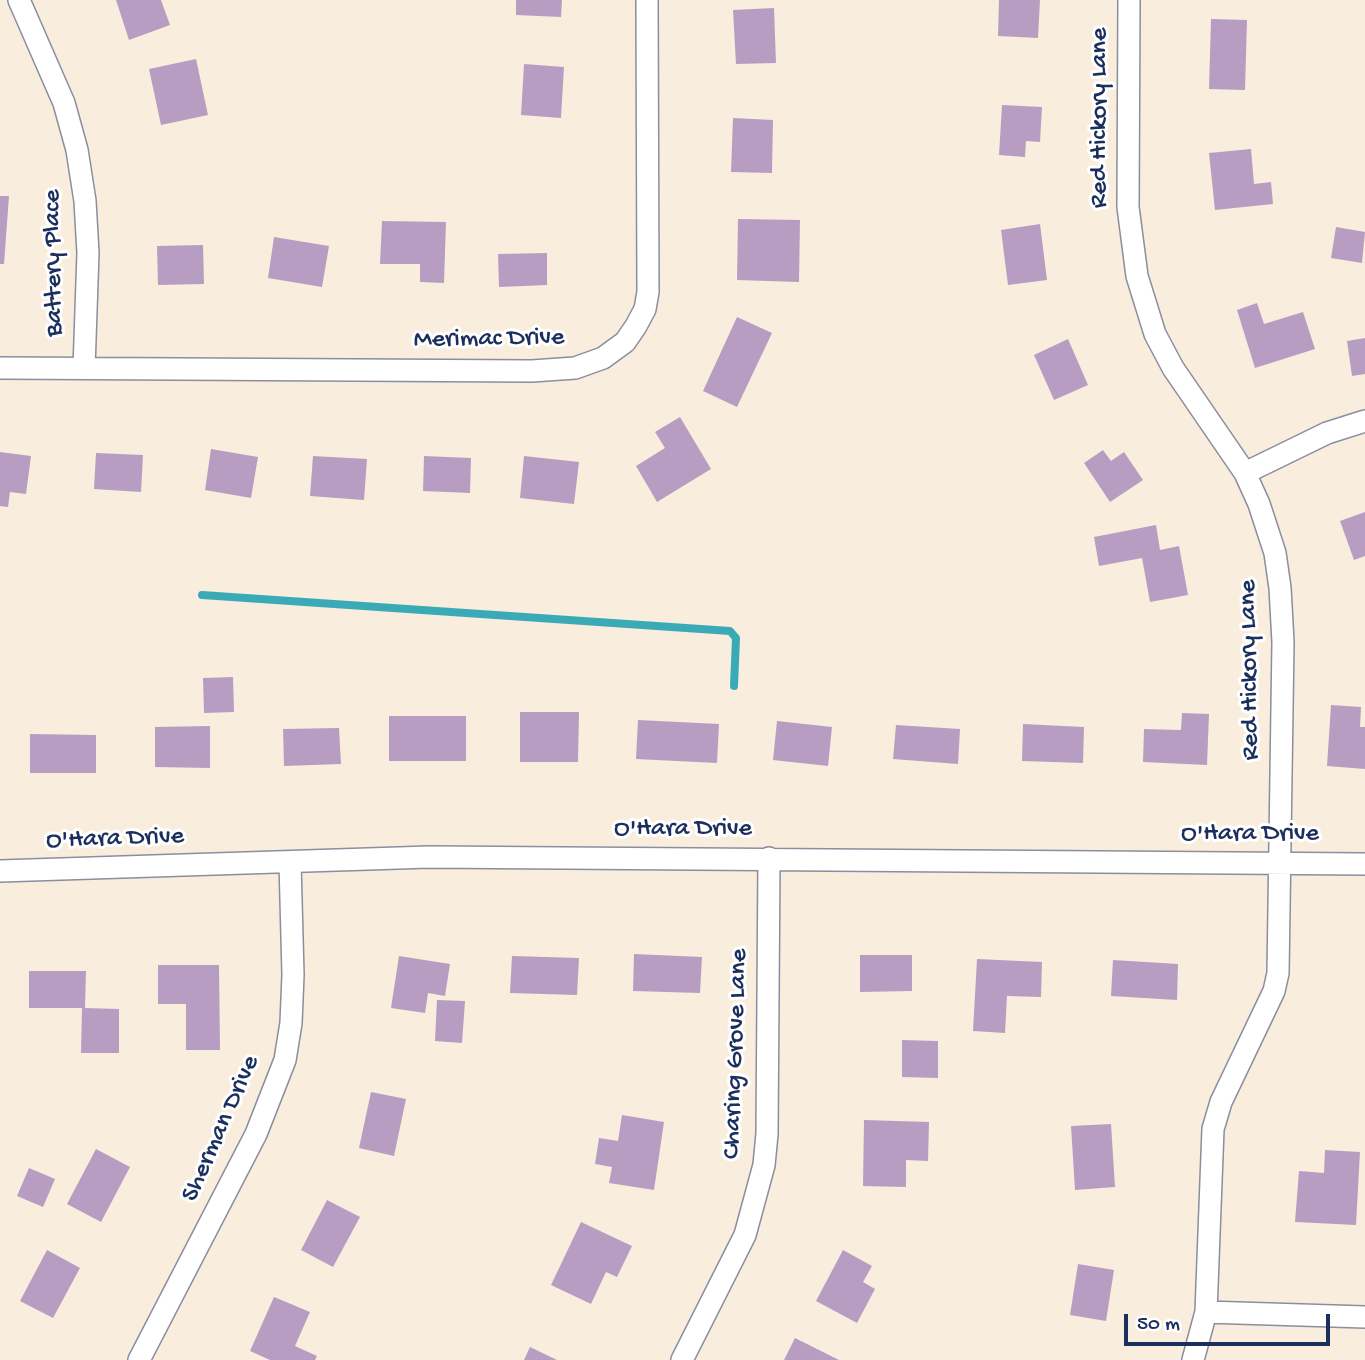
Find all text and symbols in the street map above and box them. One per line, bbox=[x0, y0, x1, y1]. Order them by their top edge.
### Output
street label: Red Hickory Lane bbox=[1085, 28, 1117, 208]
street label: Battery Place bbox=[38, 189, 72, 337]
street label: Merimac Drive bbox=[413, 323, 565, 357]
street label: Red Hickory Lane bbox=[1234, 579, 1268, 761]
street label: O'Hara Drive bbox=[614, 814, 752, 846]
street label: O'Hara Drive bbox=[1181, 819, 1319, 851]
street label: O'Hara Drive bbox=[45, 822, 185, 858]
street label: Charing Grove Lane bbox=[718, 948, 756, 1160]
street label: Sherman Drive bbox=[176, 1051, 268, 1207]
scale bar bbox=[1127, 1300, 1334, 1344]
text: 50 m bbox=[1137, 1313, 1180, 1338]

